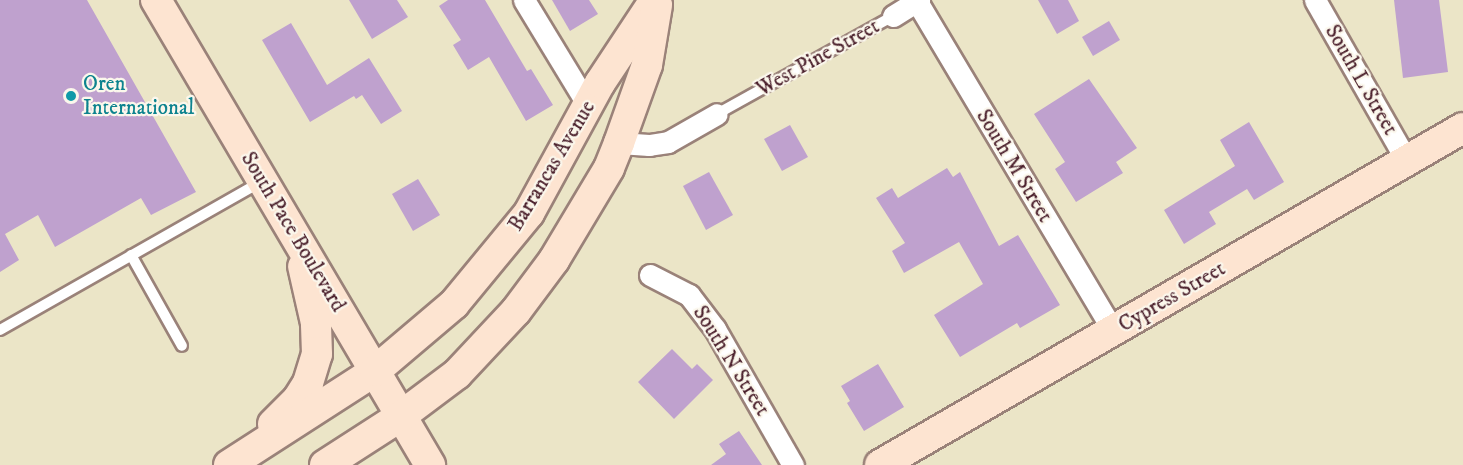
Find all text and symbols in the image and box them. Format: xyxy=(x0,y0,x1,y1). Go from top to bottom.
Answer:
street label: West Pine Street xyxy=(752,14,884,102)
street label: South L Street xyxy=(1319,20,1403,140)
place label: Oren International xyxy=(83,71,194,121)
marker: Oren International xyxy=(64,89,78,103)
street label: Barrancas Avenue xyxy=(503,96,601,236)
street label: South M Street xyxy=(971,105,1057,227)
street label: South Pace Boulevard xyxy=(235,148,351,316)
street label: Cypress Street xyxy=(1114,256,1230,338)
street label: South N Street xyxy=(687,301,775,421)

